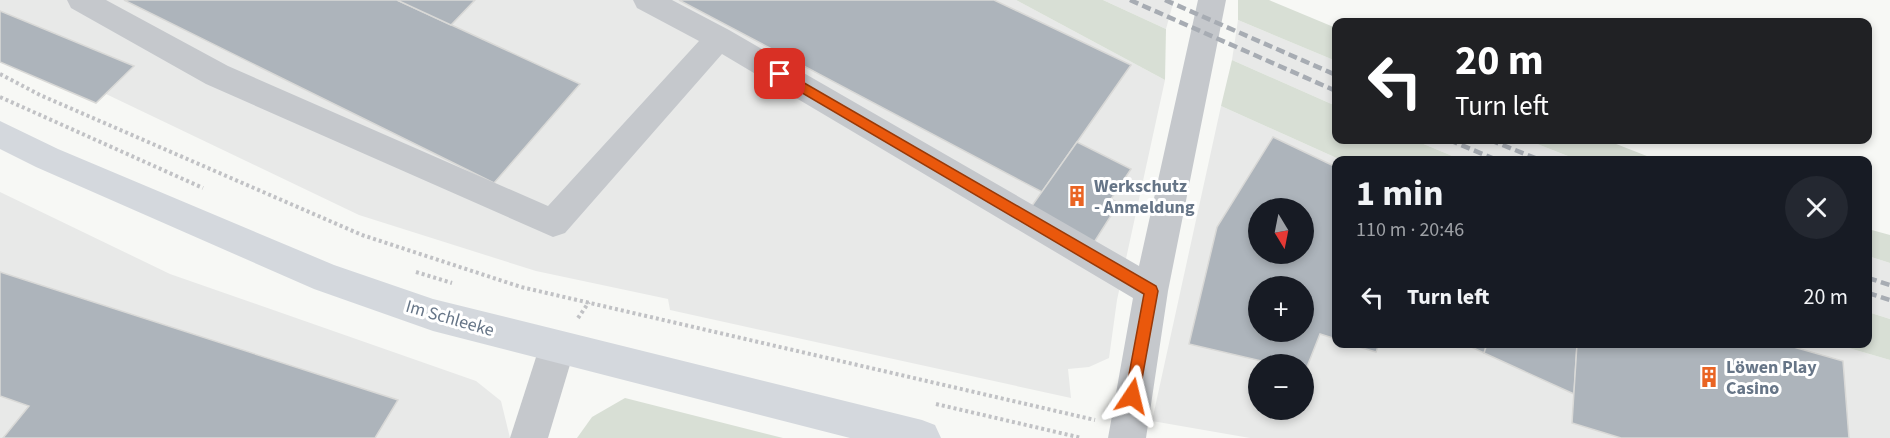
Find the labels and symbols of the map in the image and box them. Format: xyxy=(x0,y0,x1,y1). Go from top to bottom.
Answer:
pin xyxy=(754,48,805,99)
place label: Werkschutz - Anmeldung xyxy=(1094,174,1195,220)
building icon: Werkschutz - Anmeldung xyxy=(1065,184,1089,208)
north arrow xyxy=(1248,198,1314,264)
street label: Im Schleeke xyxy=(403,294,497,343)
place label: Löwen Play Casino xyxy=(1726,355,1817,401)
position arrow xyxy=(1100,364,1164,428)
building icon: Löwen Play Casino xyxy=(1697,365,1721,389)

